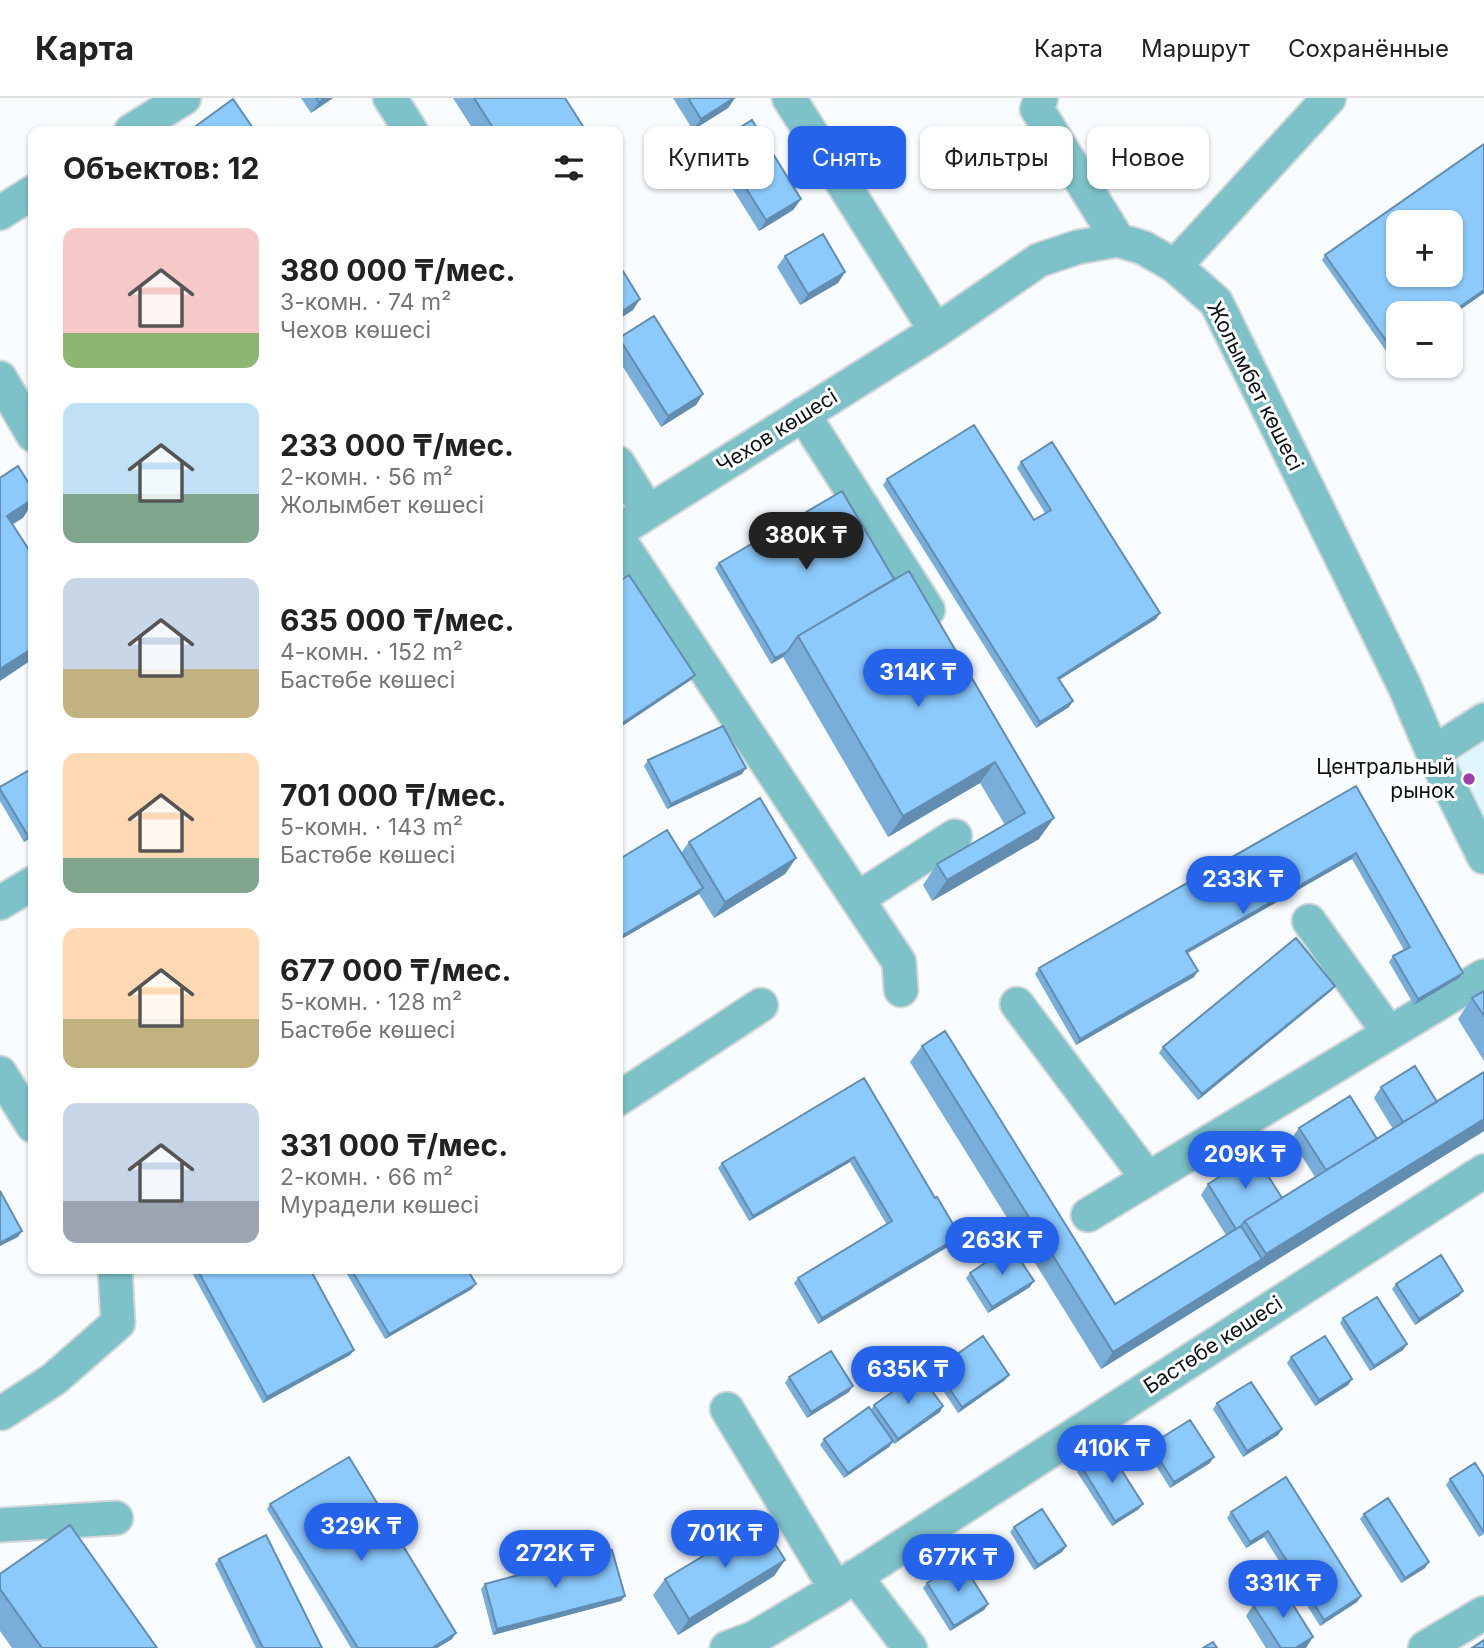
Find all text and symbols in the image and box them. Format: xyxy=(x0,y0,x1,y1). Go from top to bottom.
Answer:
text: Карта xyxy=(35,28,134,68)
text: Карта xyxy=(1034,34,1103,63)
text: Маршрут xyxy=(1141,34,1250,63)
text: Сохранённые xyxy=(1288,34,1449,63)
chip: Купить xyxy=(644,126,774,189)
chip: Снять xyxy=(788,126,906,189)
chip: Фильтры xyxy=(920,126,1073,189)
chip: Новое xyxy=(1087,126,1209,189)
icon: filters xyxy=(550,149,588,187)
text: Объектов: 12 xyxy=(63,150,259,186)
map controls xyxy=(1386,210,1463,378)
button: + xyxy=(1386,210,1463,287)
text: 380 000 ₸/мес. xyxy=(280,252,516,288)
icon: home xyxy=(119,256,203,340)
text: 3-комн. · 74 m² xyxy=(280,288,451,316)
street label: Жолымбет көшесі xyxy=(1202,297,1309,474)
button: − xyxy=(1386,301,1463,378)
text: Чехов көшесі xyxy=(280,316,431,344)
street label: Чехов көшесі xyxy=(712,383,842,478)
text: 233 000 ₸/мес. xyxy=(280,427,514,463)
icon: home xyxy=(119,431,203,515)
text: 2-комн. · 56 m² xyxy=(280,463,453,491)
text: Жолымбет көшесі xyxy=(280,491,484,519)
pin: 380K ₸ xyxy=(749,512,863,572)
text: 380K ₸ xyxy=(765,521,847,549)
text: 635 000 ₸/мес. xyxy=(280,602,515,638)
icon: home xyxy=(119,606,203,690)
text: 4-комн. · 152 m² xyxy=(280,638,463,666)
pin: 314K ₸ xyxy=(861,650,975,709)
text: 314K ₸ xyxy=(879,658,957,686)
text: Бастөбе көшесі xyxy=(280,666,455,694)
place label: Центральный рынок xyxy=(1316,754,1456,803)
marker: Центральный рынок xyxy=(1461,771,1477,787)
text: 701 000 ₸/мес. xyxy=(280,777,507,813)
icon: home xyxy=(119,781,203,865)
text: 5-комн. · 143 m² xyxy=(280,813,463,841)
text: Бастөбе көшесі xyxy=(280,841,455,869)
pin: 233K ₸ xyxy=(1186,856,1300,916)
text: 233K ₸ xyxy=(1202,865,1284,893)
text: 677 000 ₸/мес. xyxy=(280,952,511,988)
icon: home xyxy=(119,956,203,1040)
text: 5-комн. · 128 m² xyxy=(280,988,462,1016)
text: Бастөбе көшесі xyxy=(280,1016,455,1044)
text: 331 000 ₸/мес. xyxy=(280,1127,508,1163)
icon: home xyxy=(119,1131,203,1215)
pin: 209K ₸ xyxy=(1188,1132,1302,1191)
text: 209K ₸ xyxy=(1204,1140,1286,1168)
text: 2-комн. · 66 m² xyxy=(280,1163,453,1191)
text: Мурадели көшесі xyxy=(280,1191,479,1219)
pin: 263K ₸ xyxy=(945,1218,1059,1277)
text: 263K ₸ xyxy=(961,1226,1043,1254)
street label: Бастөбе көшесі xyxy=(1139,1291,1287,1399)
pin: 635K ₸ xyxy=(851,1346,965,1406)
text: 635K ₸ xyxy=(867,1355,949,1383)
pin: 410K ₸ xyxy=(1055,1426,1169,1485)
text: 410K ₸ xyxy=(1073,1434,1151,1462)
pin: 329K ₸ xyxy=(304,1504,418,1563)
pin: 701K ₸ xyxy=(668,1510,782,1570)
text: 329K ₸ xyxy=(320,1512,402,1540)
text: 701K ₸ xyxy=(687,1519,763,1547)
pin: 272K ₸ xyxy=(498,1530,612,1590)
pin: 677K ₸ xyxy=(901,1534,1015,1594)
text: 272K ₸ xyxy=(515,1539,595,1567)
text: 677K ₸ xyxy=(918,1543,998,1571)
pin: 331K ₸ xyxy=(1226,1560,1340,1620)
text: 331K ₸ xyxy=(1245,1569,1321,1597)

